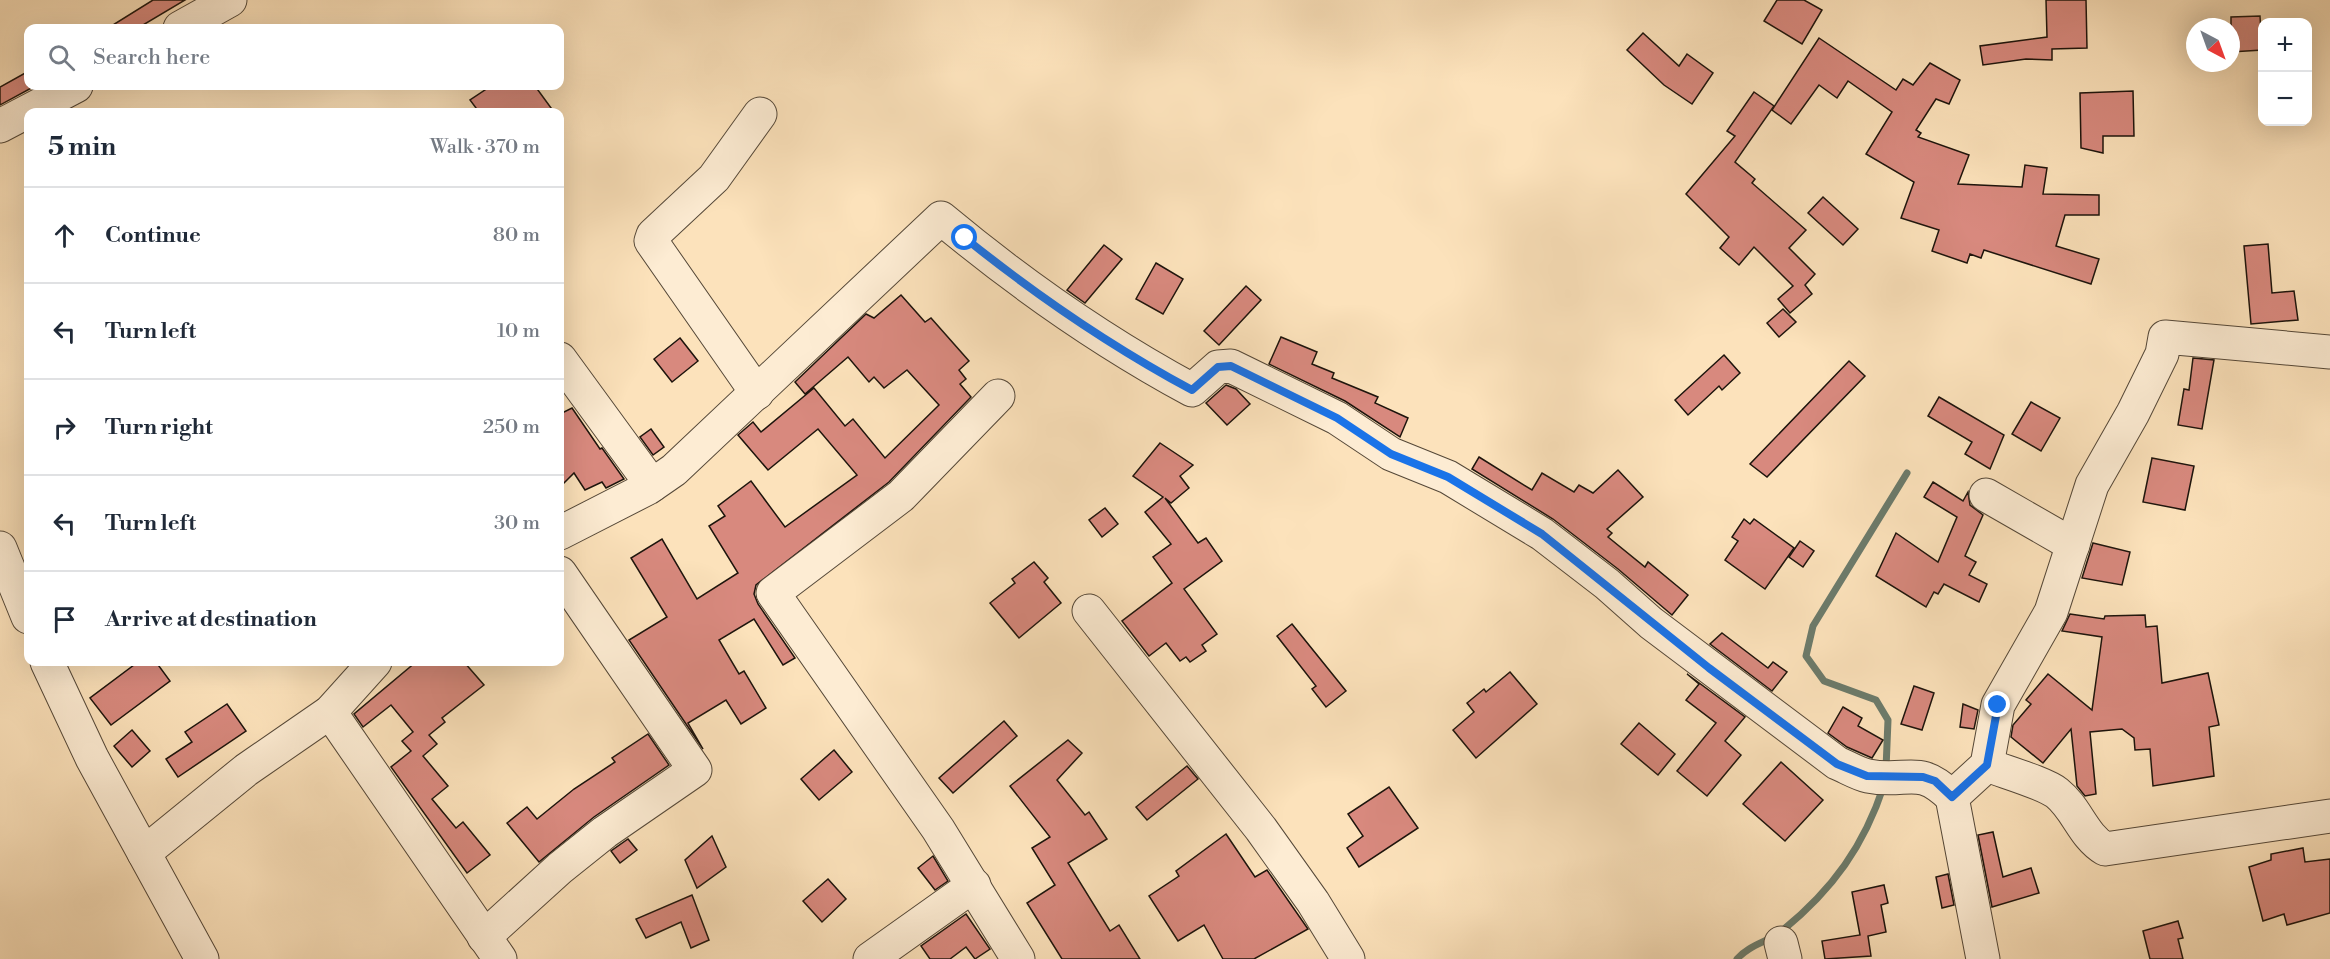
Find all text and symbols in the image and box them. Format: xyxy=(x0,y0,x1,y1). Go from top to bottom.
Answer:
north arrow xyxy=(2186,18,2240,72)
map controls xyxy=(2258,18,2312,126)
button: + xyxy=(2258,18,2312,72)
search box xyxy=(24,24,564,90)
icon: search xyxy=(45,41,78,74)
text: Search here xyxy=(93,44,210,71)
button: − xyxy=(2258,72,2312,126)
text: 5 min xyxy=(48,131,116,163)
text: Walk · 370 m xyxy=(430,135,540,160)
icon: ahead xyxy=(48,219,81,252)
text: Continue xyxy=(105,222,201,249)
text: 80 m xyxy=(493,223,540,248)
route start xyxy=(951,224,977,250)
icon: left xyxy=(48,315,81,348)
text: Turn left xyxy=(105,318,196,345)
text: 10 m xyxy=(497,319,540,344)
icon: right xyxy=(48,411,81,444)
text: Turn right xyxy=(105,414,213,441)
text: 250 m xyxy=(483,415,540,440)
icon: left xyxy=(48,507,81,540)
text: Turn left xyxy=(105,510,196,537)
text: 30 m xyxy=(494,511,540,536)
icon: arrive xyxy=(48,603,81,636)
text: Arrive at destination xyxy=(105,606,317,633)
route end xyxy=(1984,691,2010,717)

